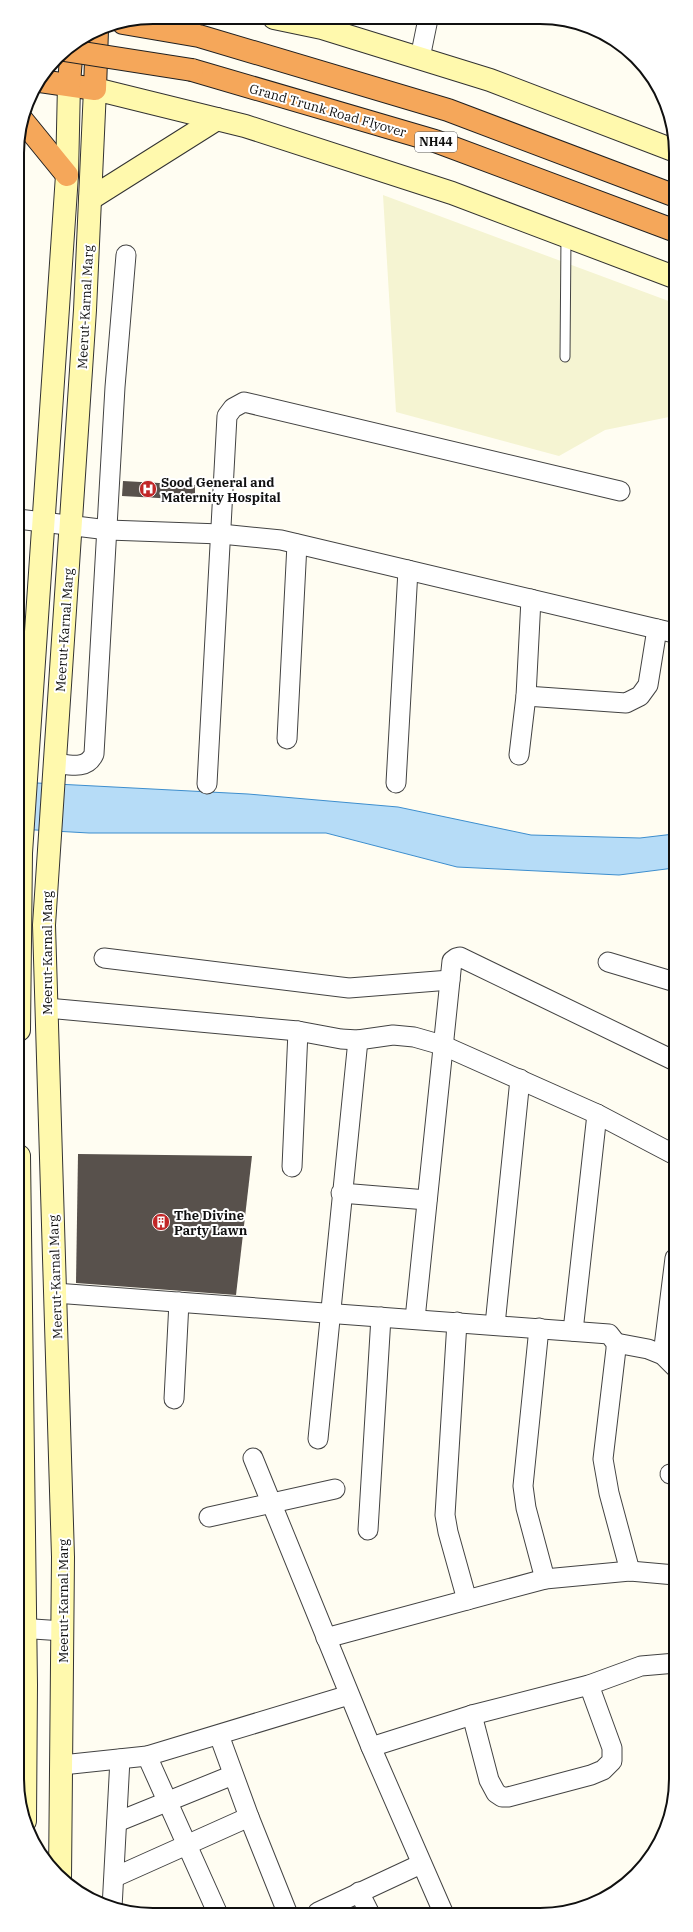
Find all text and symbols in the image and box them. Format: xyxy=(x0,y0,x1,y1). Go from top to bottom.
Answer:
street label: Grand Trunk Road Flyover xyxy=(247,80,408,141)
road number: NH44 xyxy=(415,132,457,152)
street label: Meerut-Karnal Marg xyxy=(74,245,97,369)
place label: Sood General and Maternity Hospital xyxy=(161,474,281,506)
hospital icon: Sood General and Maternity Hospital xyxy=(138,479,158,499)
street label: Meerut-Karnal Marg xyxy=(52,567,77,693)
street label: Meerut-Karnal Marg xyxy=(39,891,56,1015)
place label: The Divine Party Lawn xyxy=(174,1207,248,1239)
building icon: The Divine Party Lawn xyxy=(151,1212,171,1232)
street label: Meerut-Karnal Marg xyxy=(45,1215,66,1339)
street label: Meerut-Karnal Marg xyxy=(55,1539,72,1663)

